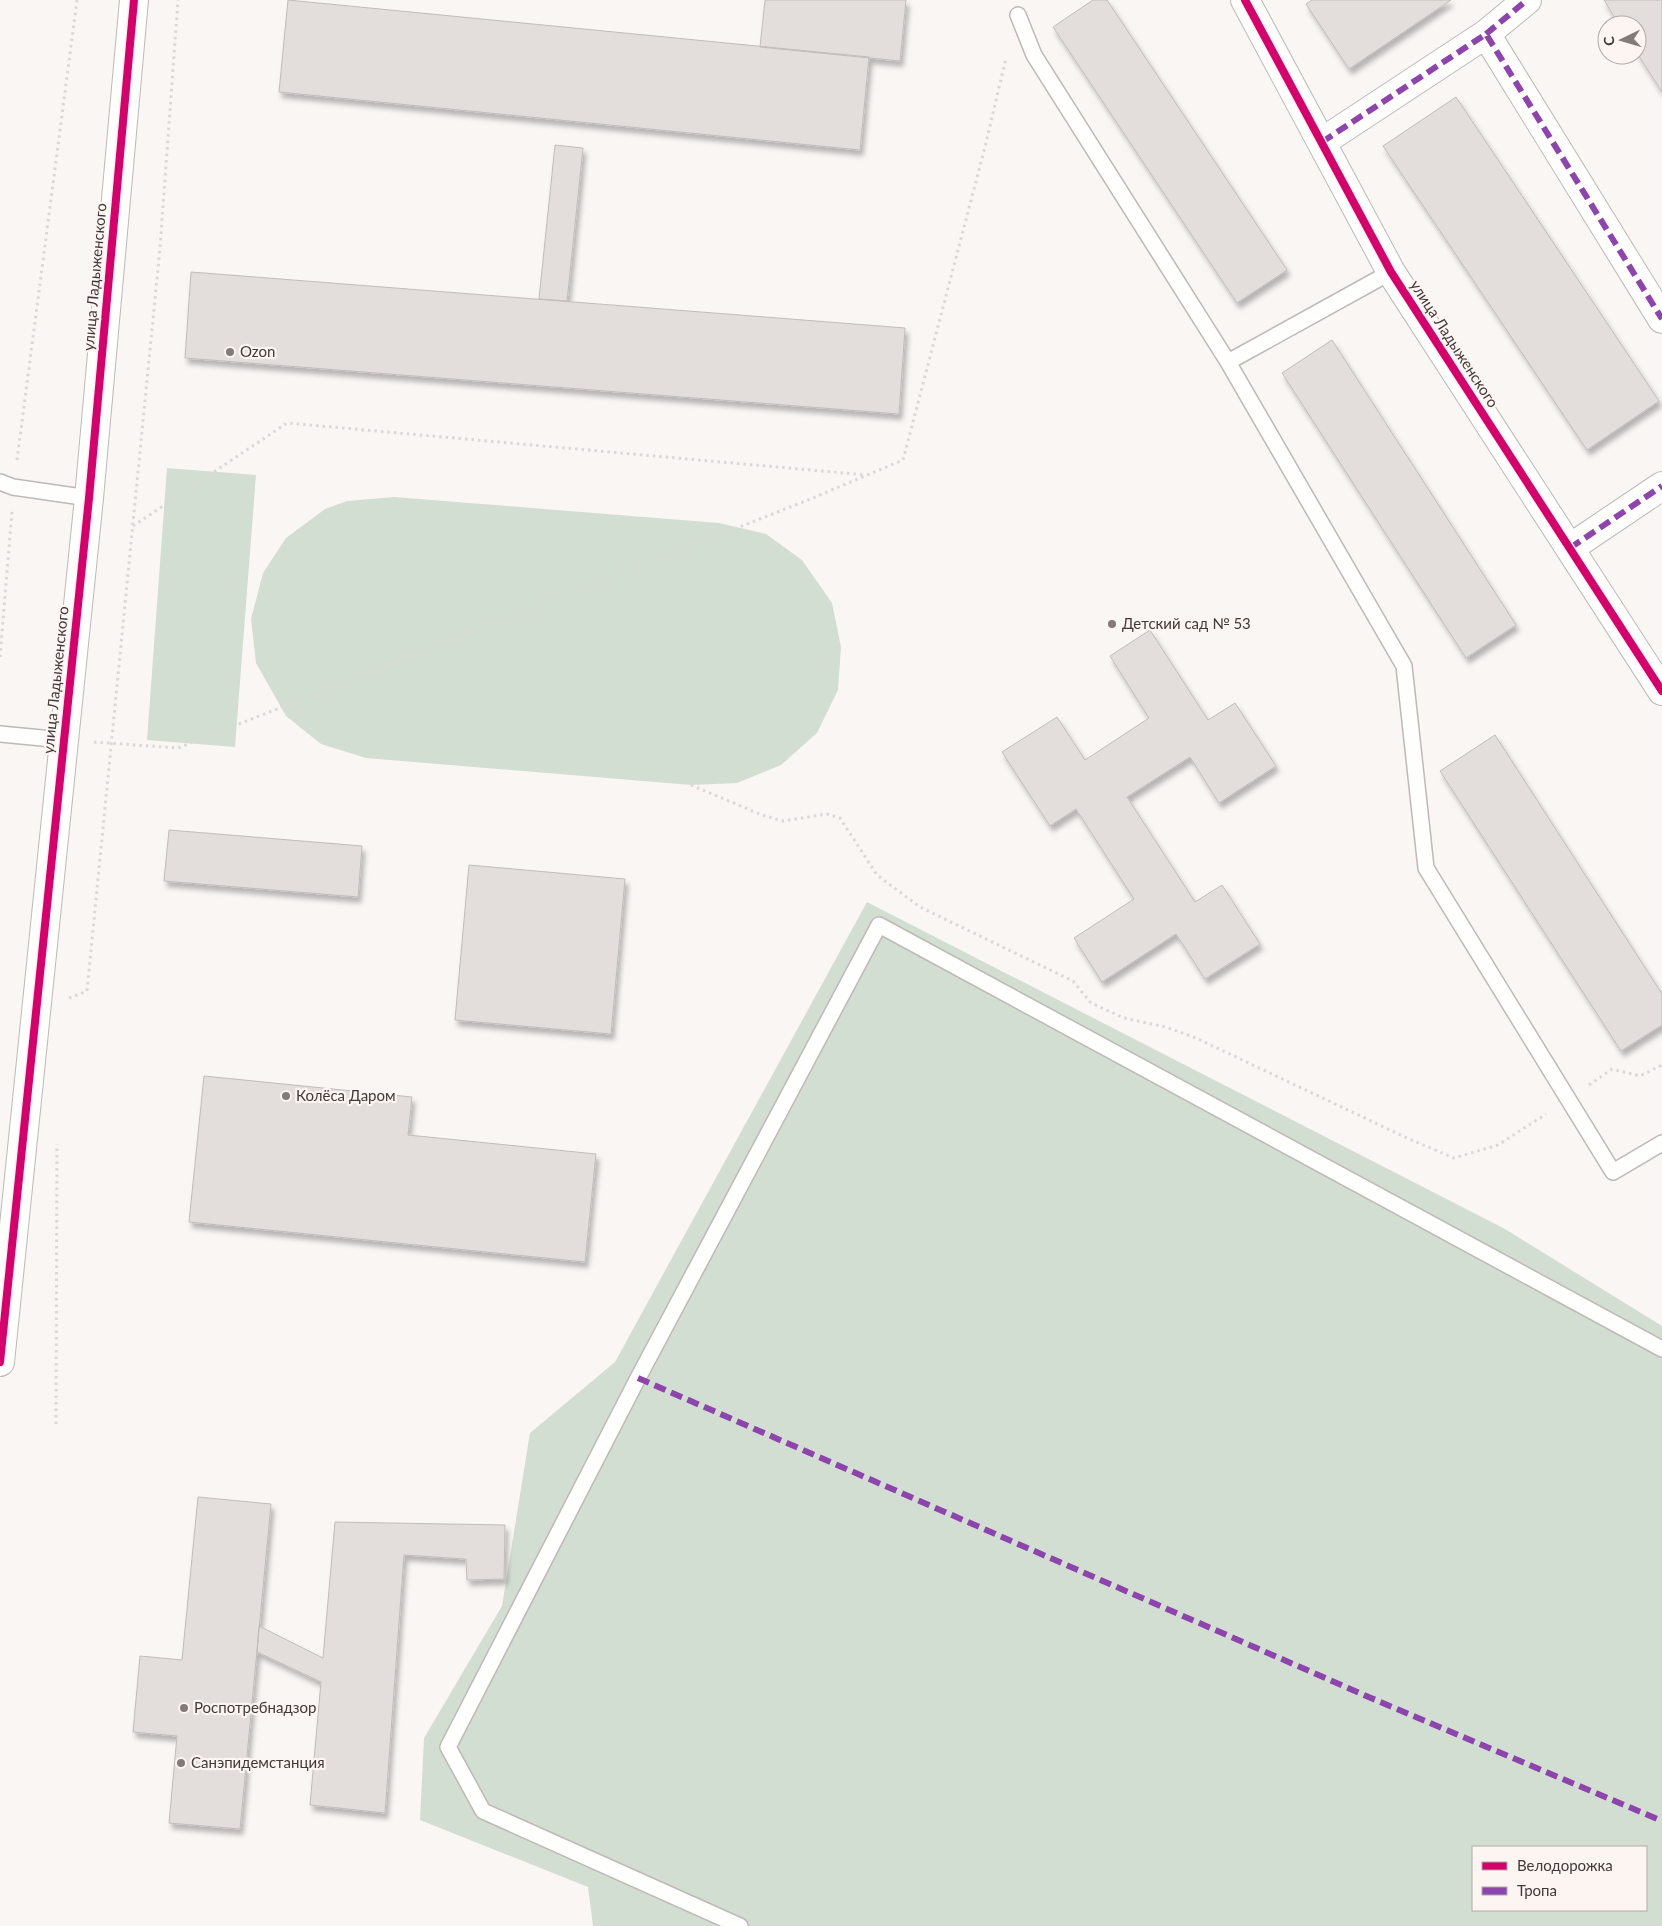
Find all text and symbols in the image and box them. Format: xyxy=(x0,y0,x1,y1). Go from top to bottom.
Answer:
north arrow xyxy=(1597,15,1647,65)
text: С xyxy=(1600,35,1617,47)
street label: улица Ладыженского xyxy=(79,202,109,352)
street label: улица Ладыженского xyxy=(1407,276,1503,411)
place label: Ozon xyxy=(240,342,275,360)
marker: Ozon xyxy=(224,346,236,358)
street label: улица Ладыженского xyxy=(38,605,72,755)
place label: Детский сад № 53 xyxy=(1122,614,1251,632)
marker: Детский сад № 53 xyxy=(1106,618,1118,630)
place label: Колёса Даром xyxy=(296,1086,396,1104)
marker: Колёса Даром xyxy=(280,1090,292,1102)
place label: Роспотребнадзор xyxy=(194,1698,316,1716)
marker: Роспотребнадзор xyxy=(178,1702,190,1714)
place label: Санэпидемстанция xyxy=(191,1753,325,1771)
marker: Санэпидемстанция xyxy=(175,1757,187,1769)
legend xyxy=(1472,1846,1647,1911)
text: Велодорожка xyxy=(1517,1856,1613,1874)
text: Тропа xyxy=(1517,1881,1557,1899)

